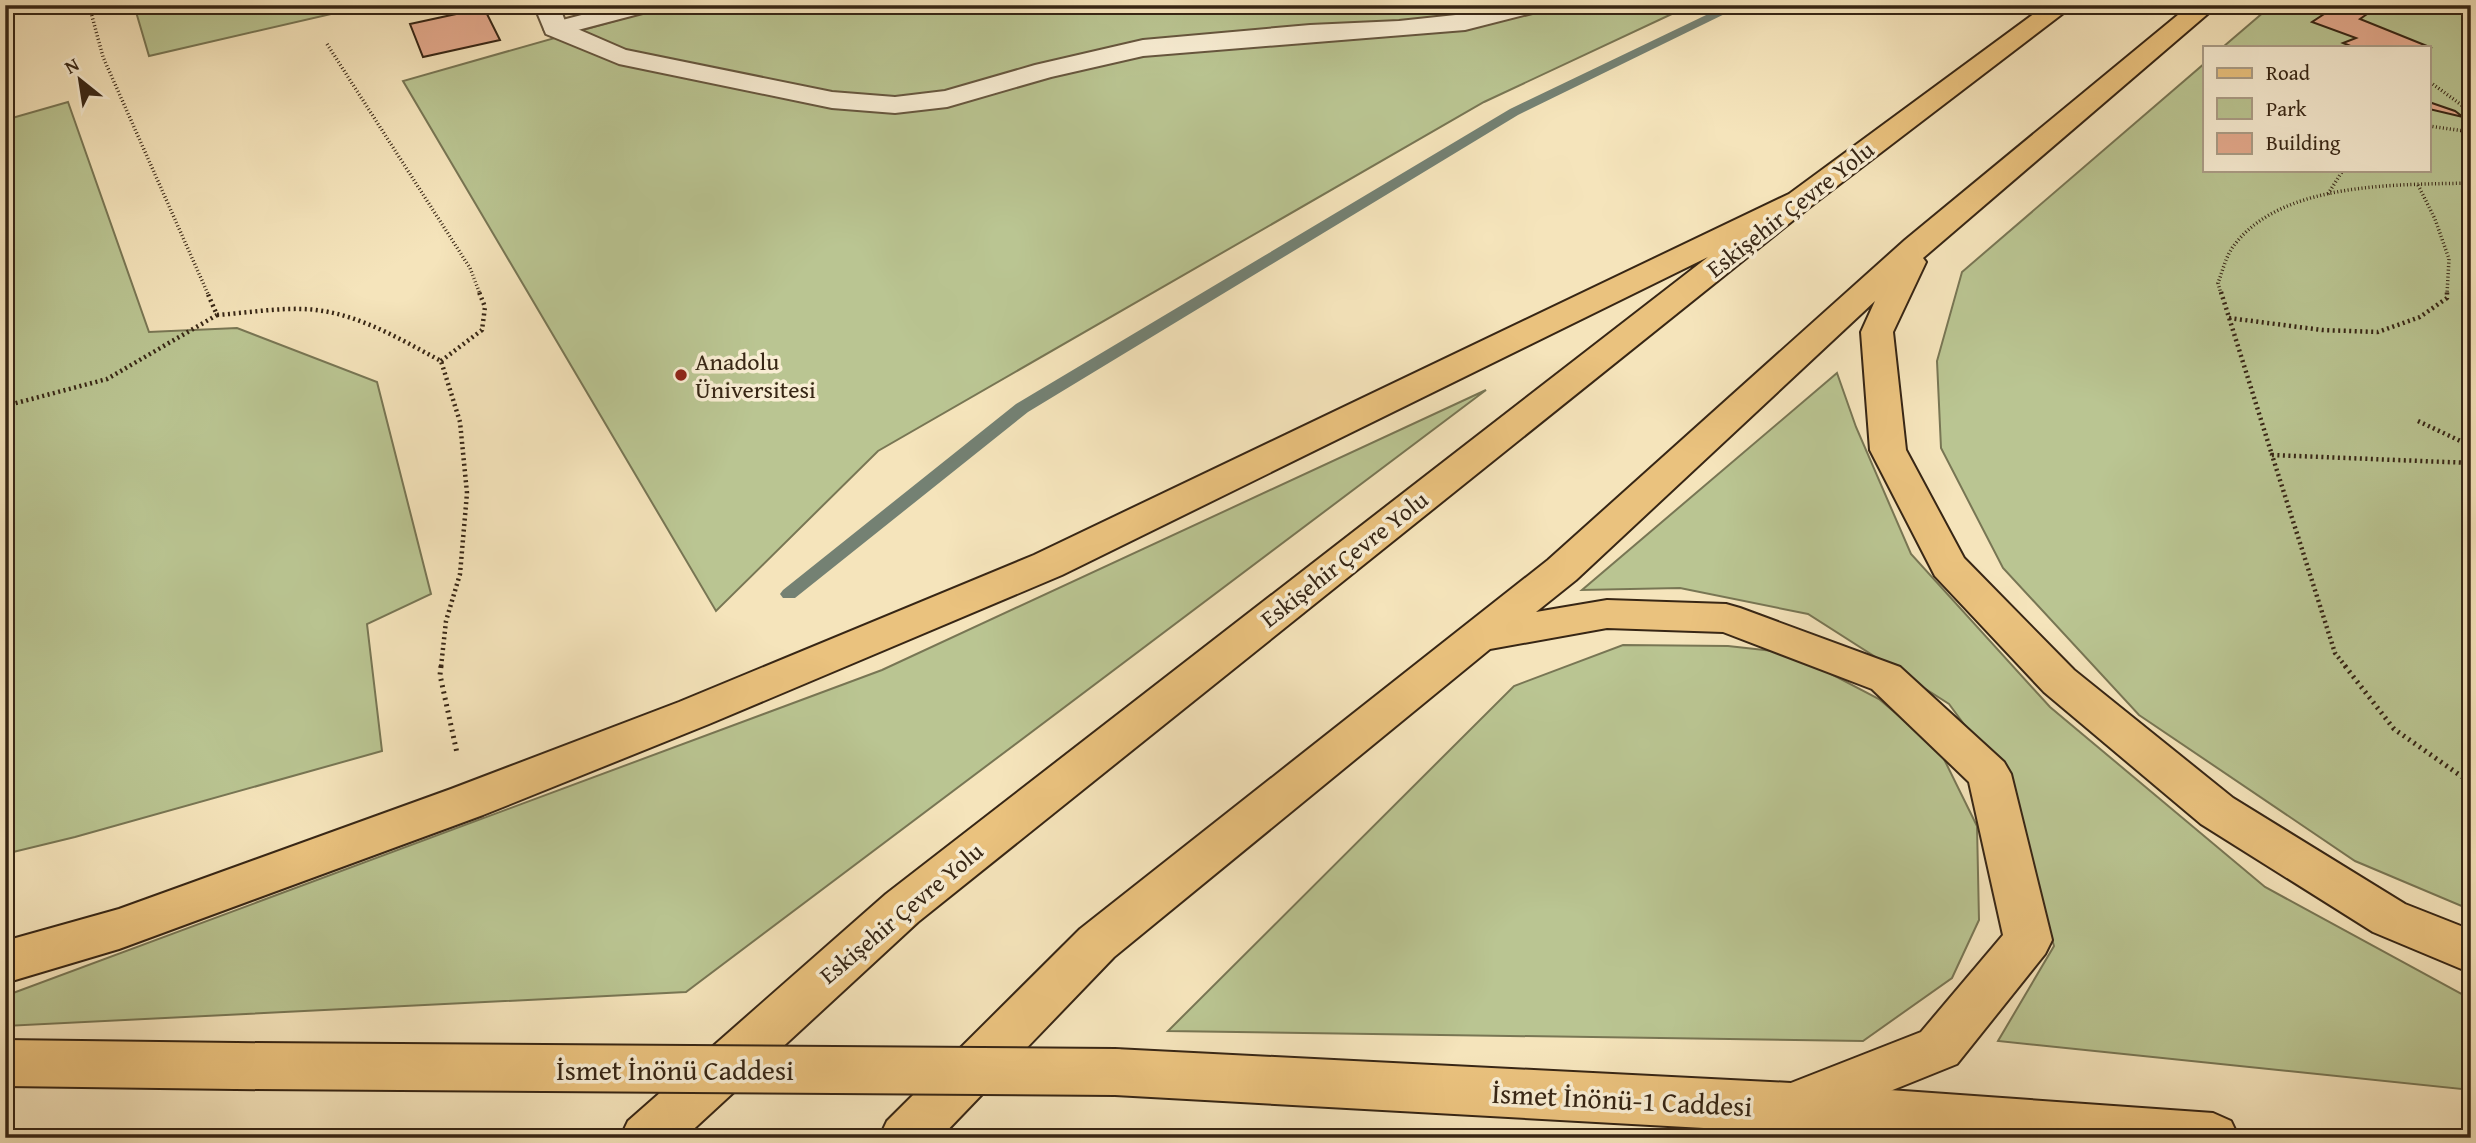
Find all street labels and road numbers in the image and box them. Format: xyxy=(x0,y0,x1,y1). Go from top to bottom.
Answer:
street label: Eskişehir Çevre Yolu xyxy=(1699,132,1881,286)
street label: Eskişehir Çevre Yolu xyxy=(1253,482,1435,636)
street label: Eskişehir Çevre Yolu xyxy=(812,834,990,992)
street label: İsmet İnönü Caddesi xyxy=(556,1049,794,1090)
street label: İsmet İnönü-1 Caddesi xyxy=(1491,1072,1754,1126)

